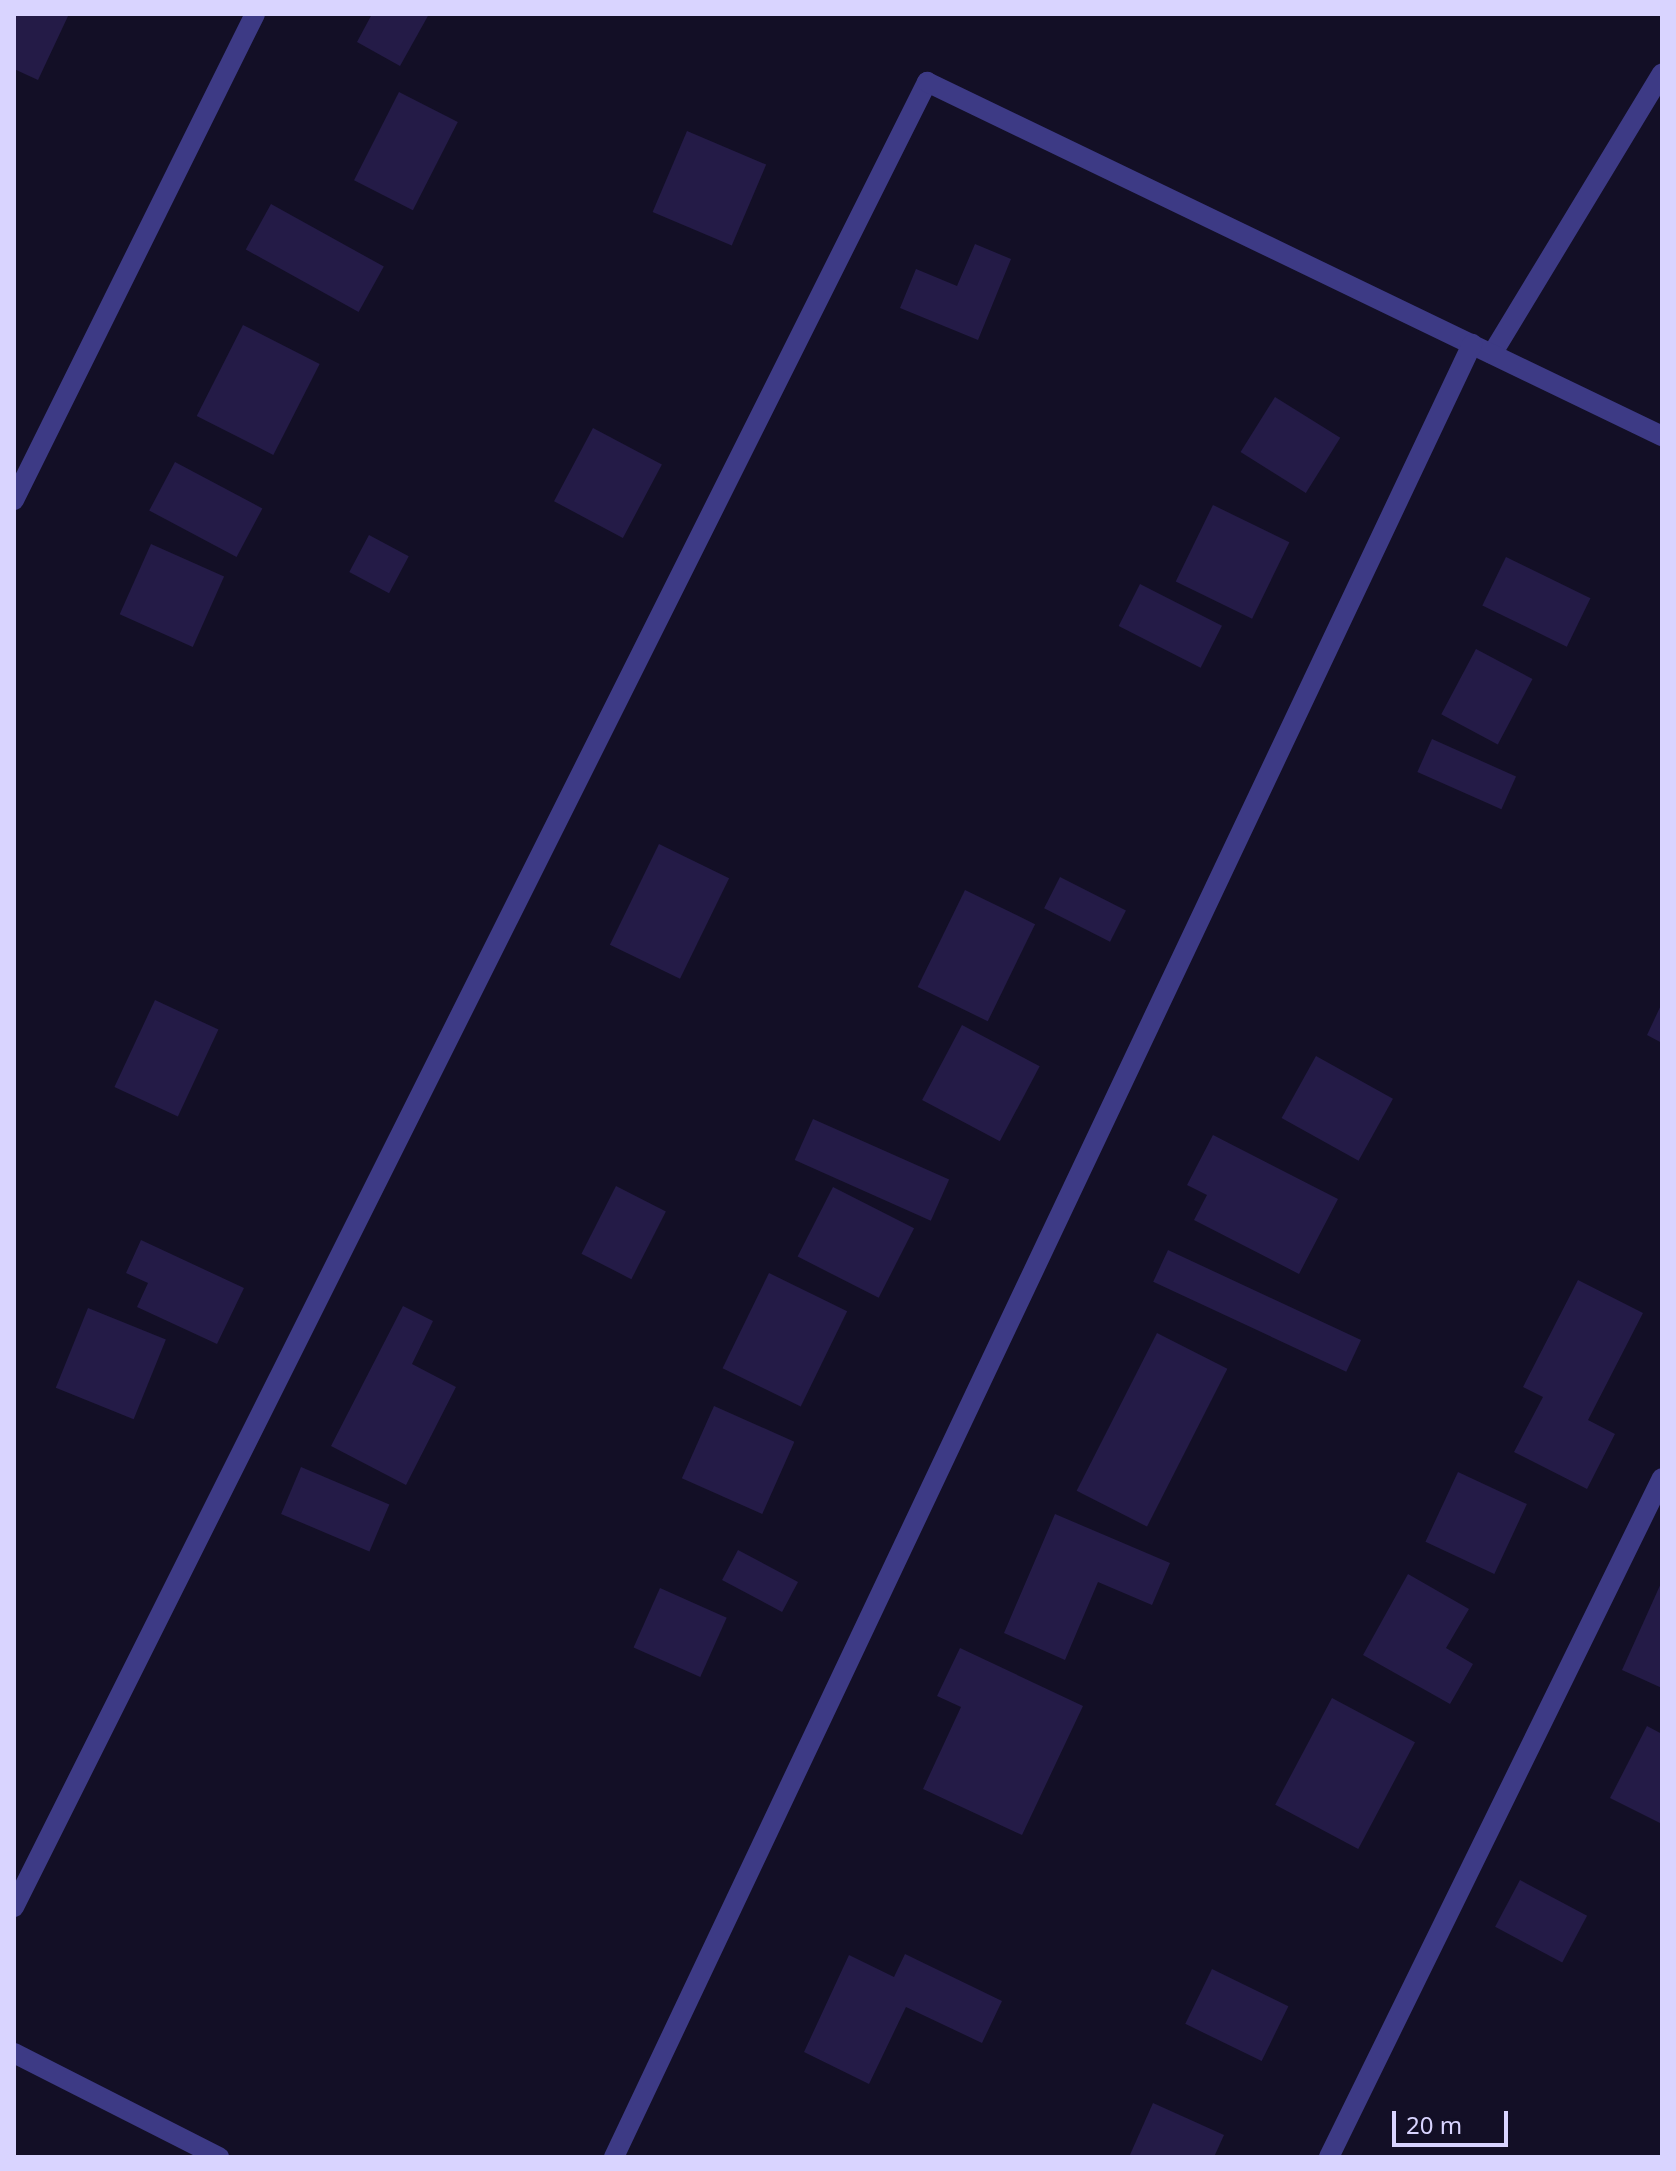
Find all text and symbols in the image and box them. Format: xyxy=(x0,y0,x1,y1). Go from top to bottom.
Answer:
scale bar xyxy=(1396,2095,1512,2145)
text: 20 m xyxy=(1406,2108,1462,2141)

